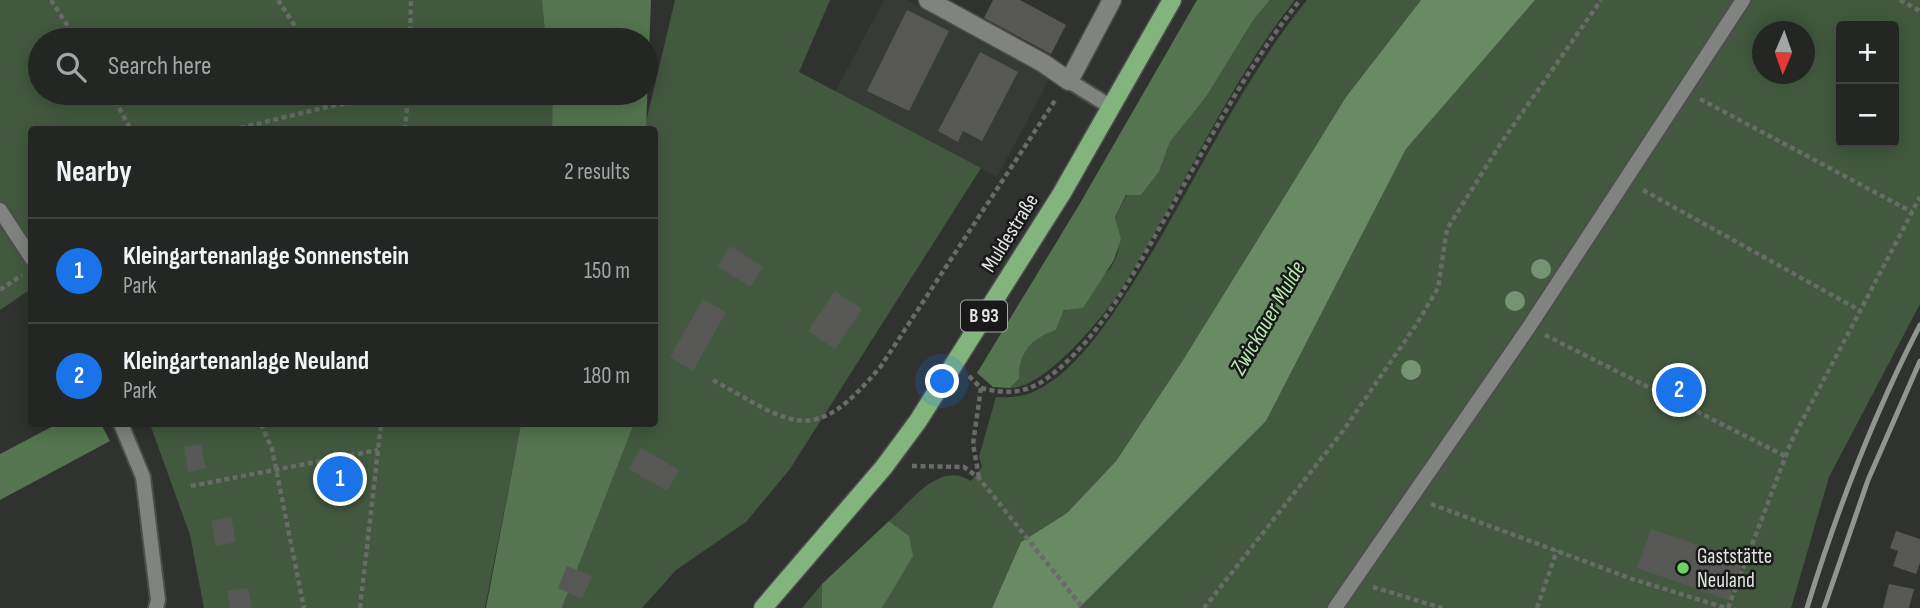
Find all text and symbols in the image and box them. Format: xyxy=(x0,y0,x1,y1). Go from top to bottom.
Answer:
north arrow xyxy=(1752,21,1815,84)
map controls xyxy=(1836,21,1899,147)
button: + xyxy=(1836,21,1899,84)
search box xyxy=(28,28,658,105)
icon: search xyxy=(52,48,90,86)
text: Search here xyxy=(108,51,211,82)
button: − xyxy=(1836,84,1899,147)
text: Nearby xyxy=(56,154,132,190)
text: 2 results xyxy=(564,158,630,186)
street label: Muldestraße xyxy=(976,189,1044,277)
text: Kleingartenanlage Sonnenstein xyxy=(123,241,409,272)
water label: Zwickauer Mulde xyxy=(1224,256,1312,381)
text: 1 xyxy=(74,257,84,285)
text: 150 m xyxy=(584,257,630,285)
text: Park xyxy=(123,272,157,300)
road number: B 93 xyxy=(961,300,1007,332)
text: Kleingartenanlage Neuland xyxy=(123,346,369,377)
text: 2 xyxy=(74,362,84,390)
text: 180 m xyxy=(583,362,630,390)
your location xyxy=(925,364,959,398)
pin: 2 xyxy=(1656,364,1702,416)
text: Park xyxy=(123,377,157,405)
pin: 1 xyxy=(317,453,363,505)
place label: Gaststätte Neuland xyxy=(1697,544,1772,593)
marker: Gaststätte Neuland xyxy=(1675,560,1691,576)

